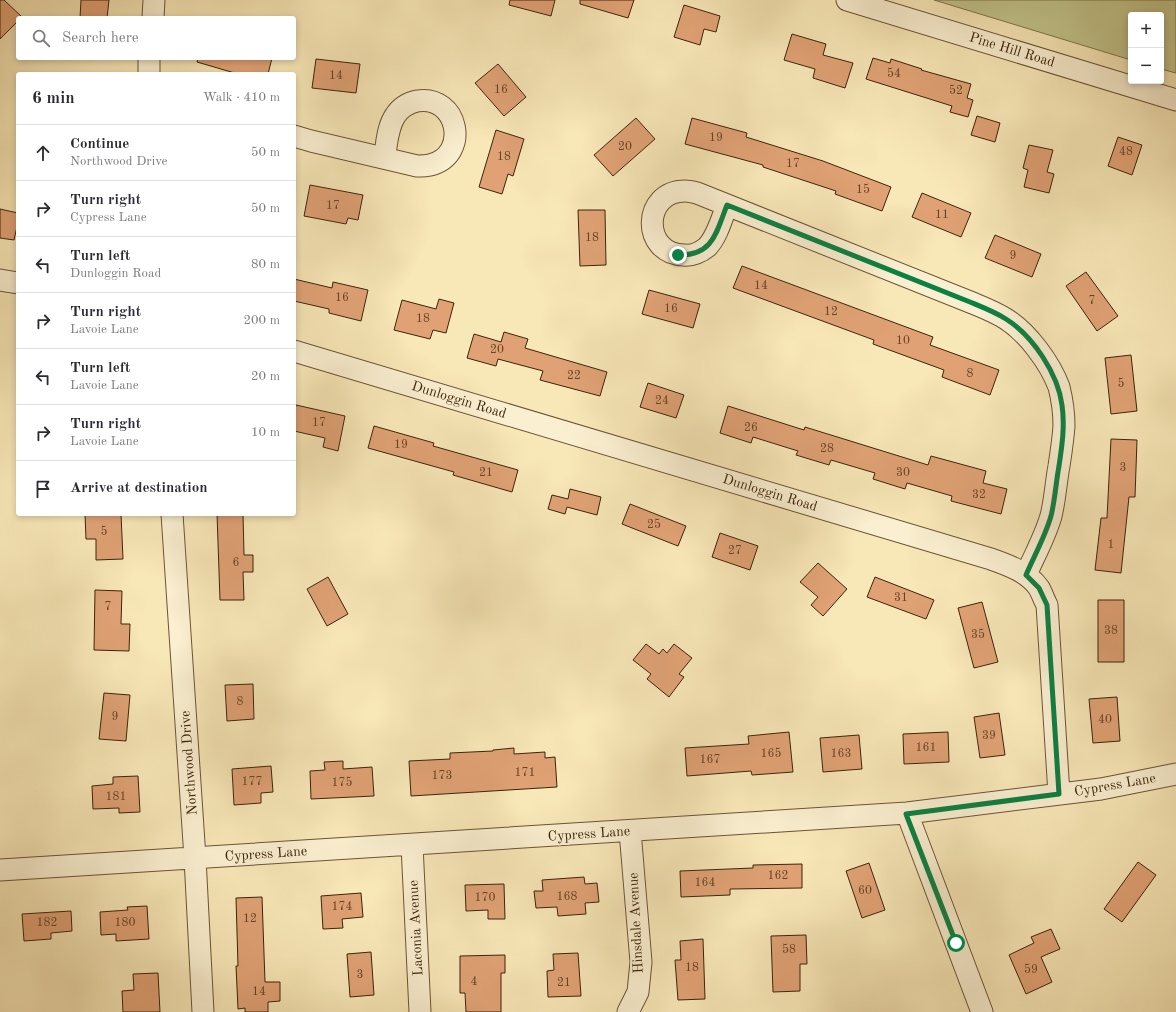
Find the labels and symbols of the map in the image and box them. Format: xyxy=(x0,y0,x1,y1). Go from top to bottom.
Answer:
street label: Pine Hill Road xyxy=(968,30,1056,70)
house number: 54 xyxy=(887,67,901,80)
house number: 14 xyxy=(329,70,343,82)
house number: 16 xyxy=(494,84,508,96)
house number: 52 xyxy=(949,84,963,97)
house number: 19 xyxy=(709,132,723,144)
house number: 20 xyxy=(618,141,632,153)
house number: 48 xyxy=(1119,146,1133,158)
house number: 18 xyxy=(497,151,511,163)
house number: 17 xyxy=(786,158,800,170)
house number: 15 xyxy=(856,183,870,196)
house number: 17 xyxy=(326,200,340,212)
house number: 11 xyxy=(935,209,949,221)
house number: 18 xyxy=(585,232,599,244)
route end xyxy=(669,246,687,264)
house number: 9 xyxy=(1010,250,1016,262)
house number: 14 xyxy=(754,280,768,292)
house number: 16 xyxy=(335,292,349,304)
house number: 7 xyxy=(1089,295,1095,307)
house number: 16 xyxy=(664,303,678,315)
house number: 12 xyxy=(824,306,838,318)
house number: 18 xyxy=(416,313,430,325)
house number: 10 xyxy=(896,335,910,347)
house number: 20 xyxy=(490,344,504,356)
house number: 8 xyxy=(967,368,974,380)
house number: 22 xyxy=(567,370,581,382)
house number: 5 xyxy=(1118,377,1125,390)
street label: Dunloggin Road xyxy=(410,379,508,421)
house number: 24 xyxy=(655,395,669,407)
house number: 17 xyxy=(312,417,326,429)
house number: 26 xyxy=(744,422,758,434)
house number: 19 xyxy=(394,439,408,451)
house number: 28 xyxy=(820,443,834,455)
house number: 3 xyxy=(1120,462,1126,474)
house number: 21 xyxy=(479,467,493,479)
house number: 30 xyxy=(896,467,910,479)
street label: Dunloggin Road xyxy=(721,472,819,514)
house number: 32 xyxy=(972,489,986,501)
house number: 25 xyxy=(647,518,661,531)
house number: 5 xyxy=(101,525,108,538)
house number: 1 xyxy=(1108,539,1114,551)
house number: 27 xyxy=(728,545,742,557)
house number: 6 xyxy=(233,557,240,569)
house number: 31 xyxy=(894,592,908,604)
house number: 7 xyxy=(105,601,111,613)
house number: 38 xyxy=(1104,625,1118,637)
house number: 35 xyxy=(971,628,985,641)
house number: 8 xyxy=(237,696,244,708)
street label: Northwood Drive xyxy=(178,710,200,816)
house number: 9 xyxy=(112,711,118,723)
house number: 40 xyxy=(1098,714,1112,726)
house number: 39 xyxy=(982,730,996,742)
house number: 161 xyxy=(916,742,936,754)
house number: 165 xyxy=(761,747,781,760)
house number: 163 xyxy=(831,748,851,760)
house number: 167 xyxy=(700,754,720,766)
house number: 171 xyxy=(515,767,535,779)
house number: 173 xyxy=(432,770,452,782)
street label: Cypress Lane xyxy=(1073,771,1157,799)
house number: 177 xyxy=(242,776,262,788)
house number: 175 xyxy=(332,776,352,789)
house number: 181 xyxy=(106,791,126,803)
street label: Cypress Lane xyxy=(547,824,631,844)
street label: Cypress Lane xyxy=(224,844,308,864)
house number: 162 xyxy=(768,870,788,882)
street label: Hinsdale Avenue xyxy=(626,872,646,974)
house number: 164 xyxy=(695,877,715,889)
street label: Laconia Avenue xyxy=(406,880,426,976)
house number: 60 xyxy=(858,885,872,897)
house number: 168 xyxy=(557,891,577,903)
house number: 170 xyxy=(475,892,495,904)
house number: 174 xyxy=(332,901,352,913)
house number: 12 xyxy=(243,913,257,925)
house number: 182 xyxy=(37,917,57,929)
house number: 180 xyxy=(115,917,135,929)
route start xyxy=(947,934,965,952)
house number: 58 xyxy=(782,943,796,956)
house number: 18 xyxy=(685,962,699,974)
house number: 59 xyxy=(1024,963,1038,976)
house number: 3 xyxy=(357,969,363,981)
house number: 4 xyxy=(471,976,478,988)
house number: 21 xyxy=(557,977,571,989)
house number: 14 xyxy=(252,986,266,998)

